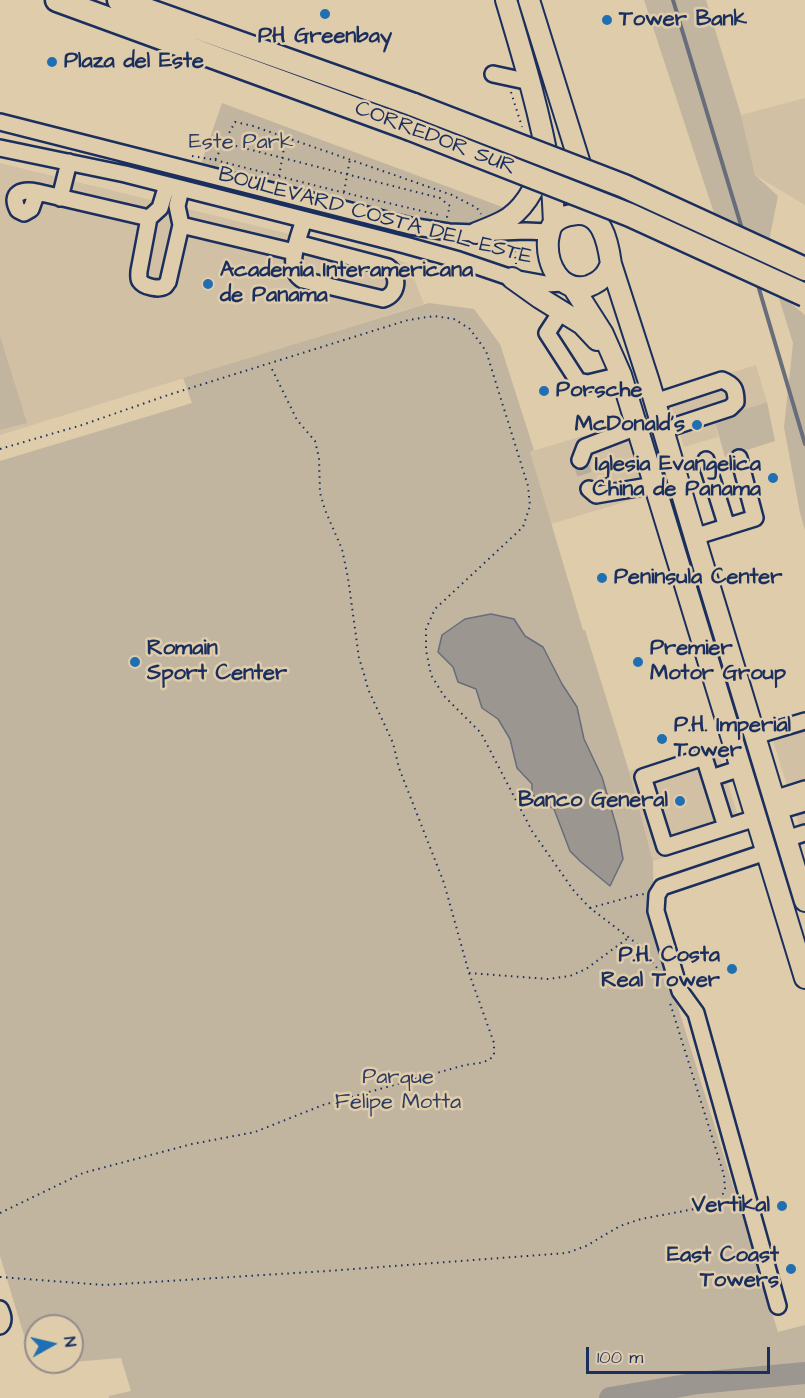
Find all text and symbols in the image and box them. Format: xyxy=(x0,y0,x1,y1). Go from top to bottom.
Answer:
marker: PH Greenbay xyxy=(318,7,332,21)
place label: Tower Bank xyxy=(619,7,747,33)
marker: Tower Bank xyxy=(600,13,614,27)
place label: PH Greenbay xyxy=(258,24,392,50)
place label: Plaza del Este xyxy=(64,49,204,75)
marker: Plaza del Este xyxy=(45,55,59,69)
street label: CORREDOR SUR xyxy=(351,96,519,182)
park label: Este Park xyxy=(189,130,293,156)
street label: BOULEVARD COSTA DEL ESTE xyxy=(215,162,535,272)
place label: Academia Interamericana de Panama xyxy=(220,258,473,310)
marker: Academia Interamericana de Panama xyxy=(201,277,215,291)
place label: Porsche xyxy=(556,378,642,404)
marker: Porsche xyxy=(537,384,551,398)
place label: McDonald's xyxy=(575,412,685,438)
marker: McDonald's xyxy=(690,418,704,432)
place label: Iglesia Evangelica China de Panama xyxy=(592,452,761,504)
marker: Iglesia Evangelica China de Panama xyxy=(766,471,780,485)
place label: Peninsula Center xyxy=(614,565,782,591)
marker: Peninsula Center xyxy=(595,571,609,585)
place label: Romain Sport Center xyxy=(147,636,287,688)
place label: Premier Motor Group xyxy=(650,636,786,688)
marker: Romain Sport Center xyxy=(128,655,142,669)
marker: Premier Motor Group xyxy=(631,655,645,669)
place label: P.H. Imperial Tower xyxy=(674,713,791,764)
marker: P.H. Imperial Tower xyxy=(655,732,669,746)
place label: Banco General xyxy=(518,788,668,814)
marker: Banco General xyxy=(673,794,687,808)
place label: P.H. Costa Real Tower xyxy=(601,943,720,994)
marker: P.H. Costa Real Tower xyxy=(725,962,739,976)
park label: Parque Felipe Motta xyxy=(335,1065,461,1116)
place label: Vertikal xyxy=(692,1193,770,1219)
marker: Vertikal xyxy=(775,1199,789,1213)
place label: East Coast Towers xyxy=(667,1243,779,1294)
marker: East Coast Towers xyxy=(784,1262,798,1276)
north arrow xyxy=(24,1314,84,1374)
text: N xyxy=(58,1335,81,1348)
scale bar xyxy=(589,1335,774,1373)
text: 100 m xyxy=(597,1345,643,1370)

